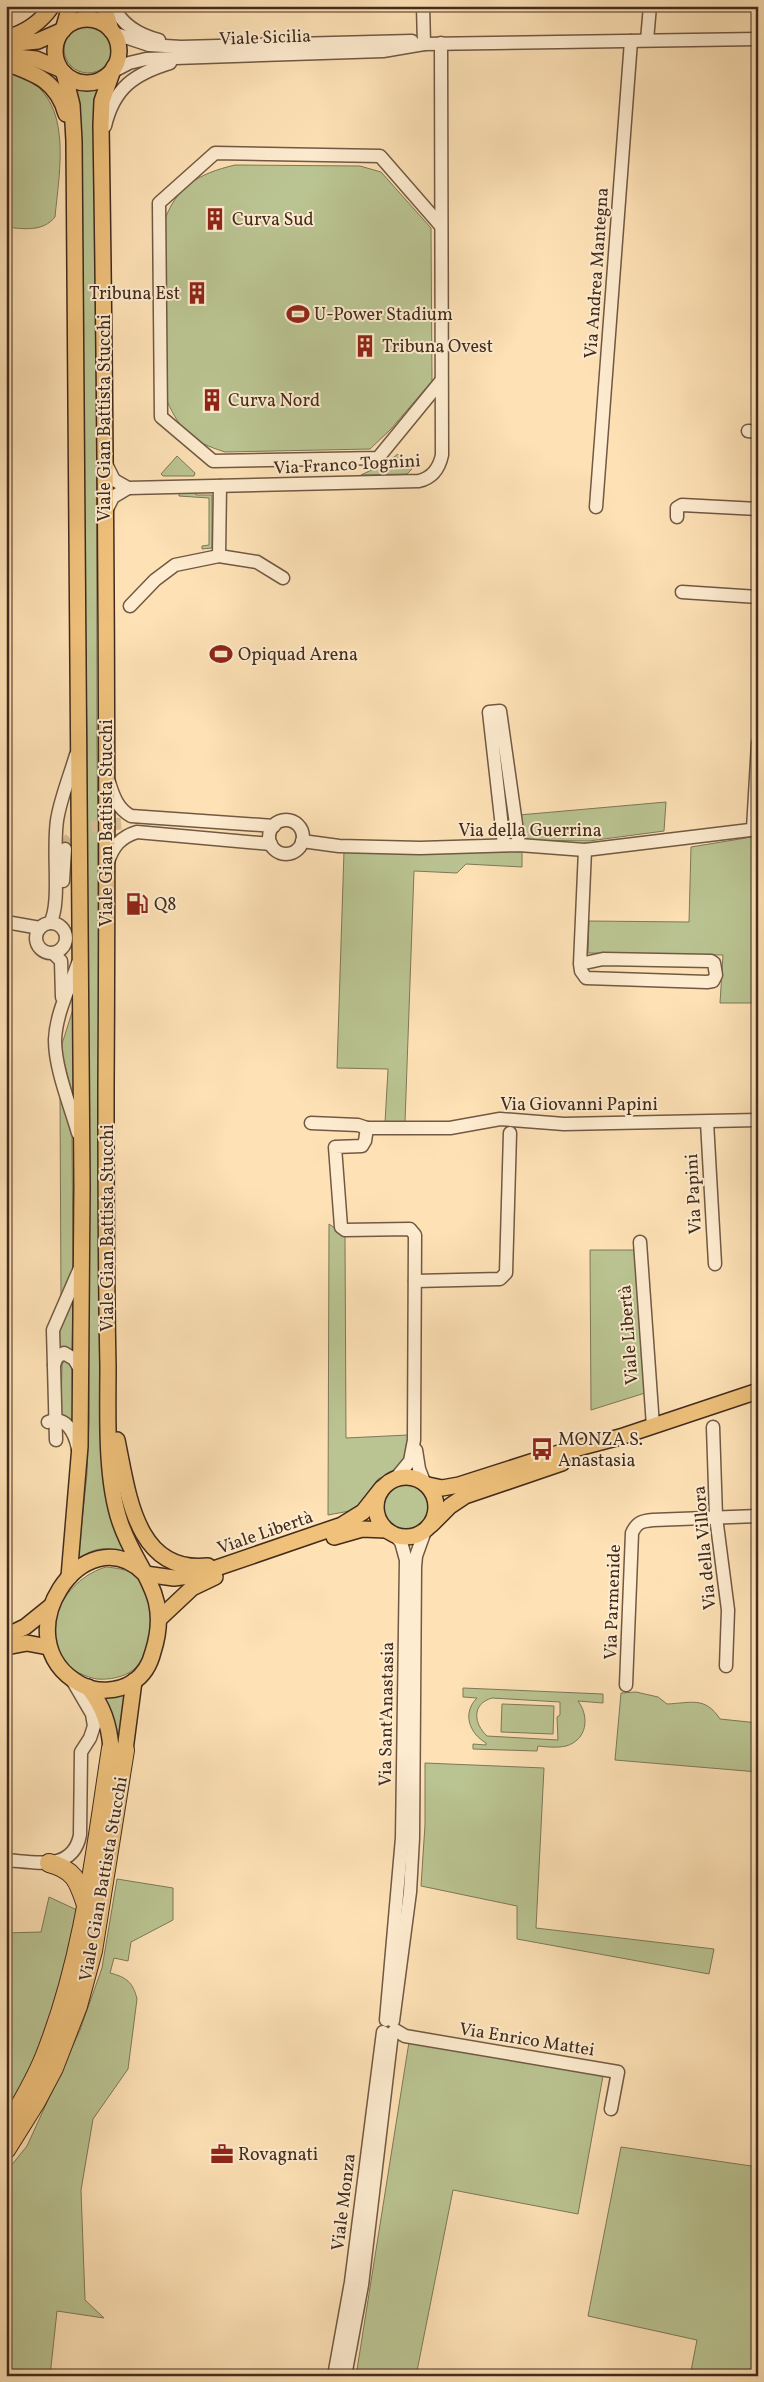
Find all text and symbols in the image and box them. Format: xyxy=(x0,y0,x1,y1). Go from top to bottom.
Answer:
street label: Viale Sicilia xyxy=(219,24,311,53)
street label: Via Andrea Mantegna xyxy=(579,187,616,360)
building icon: Curva Sud xyxy=(202,206,228,232)
place label: Curva Sud xyxy=(232,208,314,233)
building icon: Tribuna Est xyxy=(184,280,210,306)
place label: Tribuna Est xyxy=(89,282,180,307)
sports icon: U-Power Stadium xyxy=(285,301,311,327)
place label: U-Power Stadium xyxy=(314,303,453,328)
street label: Viale Gian Battista Stucchi xyxy=(93,314,118,522)
building icon: Tribuna Ovest xyxy=(352,333,378,359)
place label: Tribuna Ovest xyxy=(382,335,493,360)
building icon: Curva Nord xyxy=(199,387,225,413)
place label: Curva Nord xyxy=(228,389,320,414)
street label: Via Franco Tognini xyxy=(273,449,421,482)
sports icon: Opiquad Arena xyxy=(208,641,234,667)
place label: Opiquad Arena xyxy=(238,643,358,668)
street label: Viale Gian Battista Stucchi xyxy=(95,719,120,927)
street label: Via della Guerrina xyxy=(458,819,602,844)
fuel station icon: Q8 xyxy=(124,891,150,917)
place label: Q8 xyxy=(154,893,176,918)
street label: Via Giovanni Papini xyxy=(500,1093,658,1118)
street label: Viale Gian Battista Stucchi xyxy=(96,1124,121,1332)
street label: Via Papini xyxy=(680,1153,709,1235)
street label: Viale Libertà xyxy=(614,1284,645,1386)
place label: MONZA S. Anastasia xyxy=(558,1428,643,1474)
bus stop icon: MONZA S. Anastasia xyxy=(529,1436,555,1462)
street label: Via della Villora xyxy=(688,1485,723,1611)
street label: Viale Libertà xyxy=(214,1505,317,1562)
street label: Via Parmenide xyxy=(599,1544,628,1660)
street label: Via Sant'Anastasia xyxy=(374,1641,401,1787)
street label: Viale Gian Battista Stucchi xyxy=(74,1775,135,1984)
street label: Via Enrico Mattei xyxy=(457,2017,596,2064)
office icon: Rovagnati xyxy=(209,2141,235,2167)
place label: Rovagnati xyxy=(238,2143,318,2168)
street label: Viale Monza xyxy=(326,2152,363,2252)

